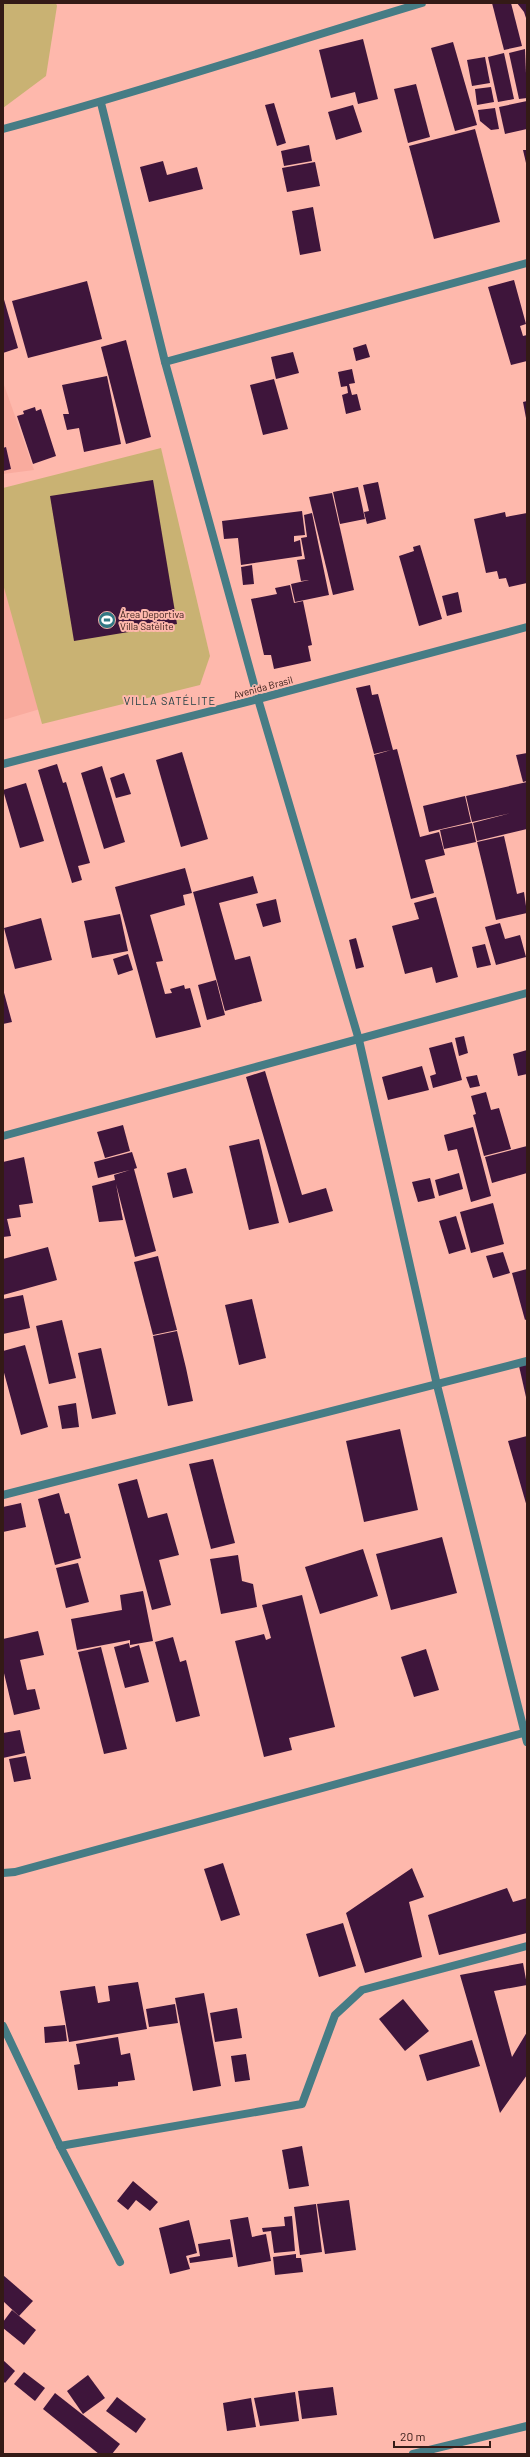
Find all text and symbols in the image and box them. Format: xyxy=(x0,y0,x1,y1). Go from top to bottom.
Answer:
place label: Área Deportiva Villa Satélite xyxy=(120,608,184,632)
sports icon: Área Deportiva Villa Satélite xyxy=(97,610,117,630)
street label: Avenida Brasil xyxy=(232,673,294,701)
district label: VILLA SATÉLITE xyxy=(124,694,216,707)
scale bar xyxy=(394,2423,490,2449)
text: 20 m xyxy=(400,2429,426,2443)

